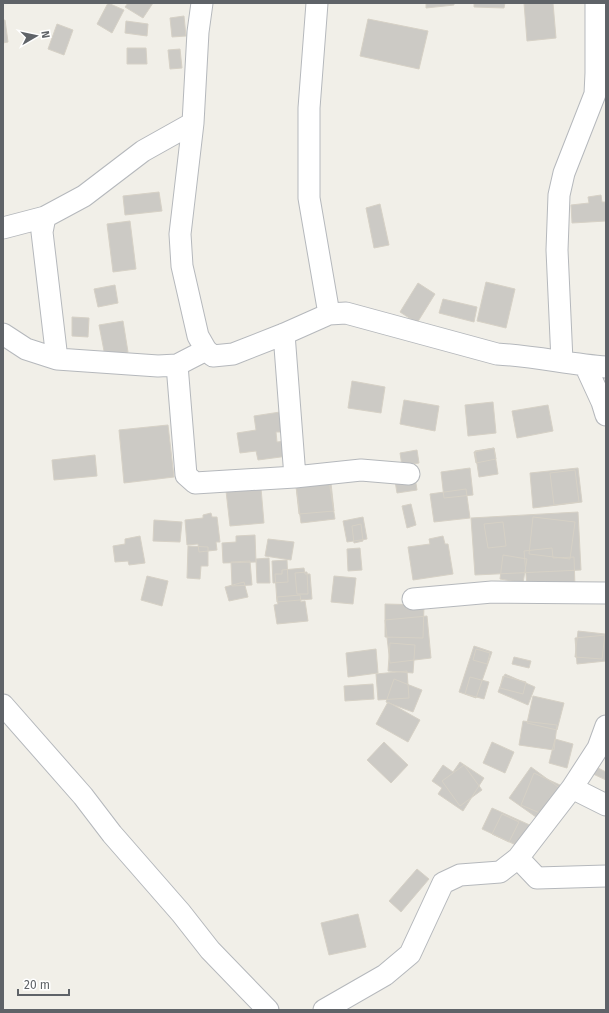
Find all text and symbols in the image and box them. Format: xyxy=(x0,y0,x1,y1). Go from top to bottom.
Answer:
north arrow xyxy=(16,16,56,56)
text: N xyxy=(38,30,52,39)
scale bar xyxy=(18,971,69,997)
text: 20 m xyxy=(24,978,50,992)

